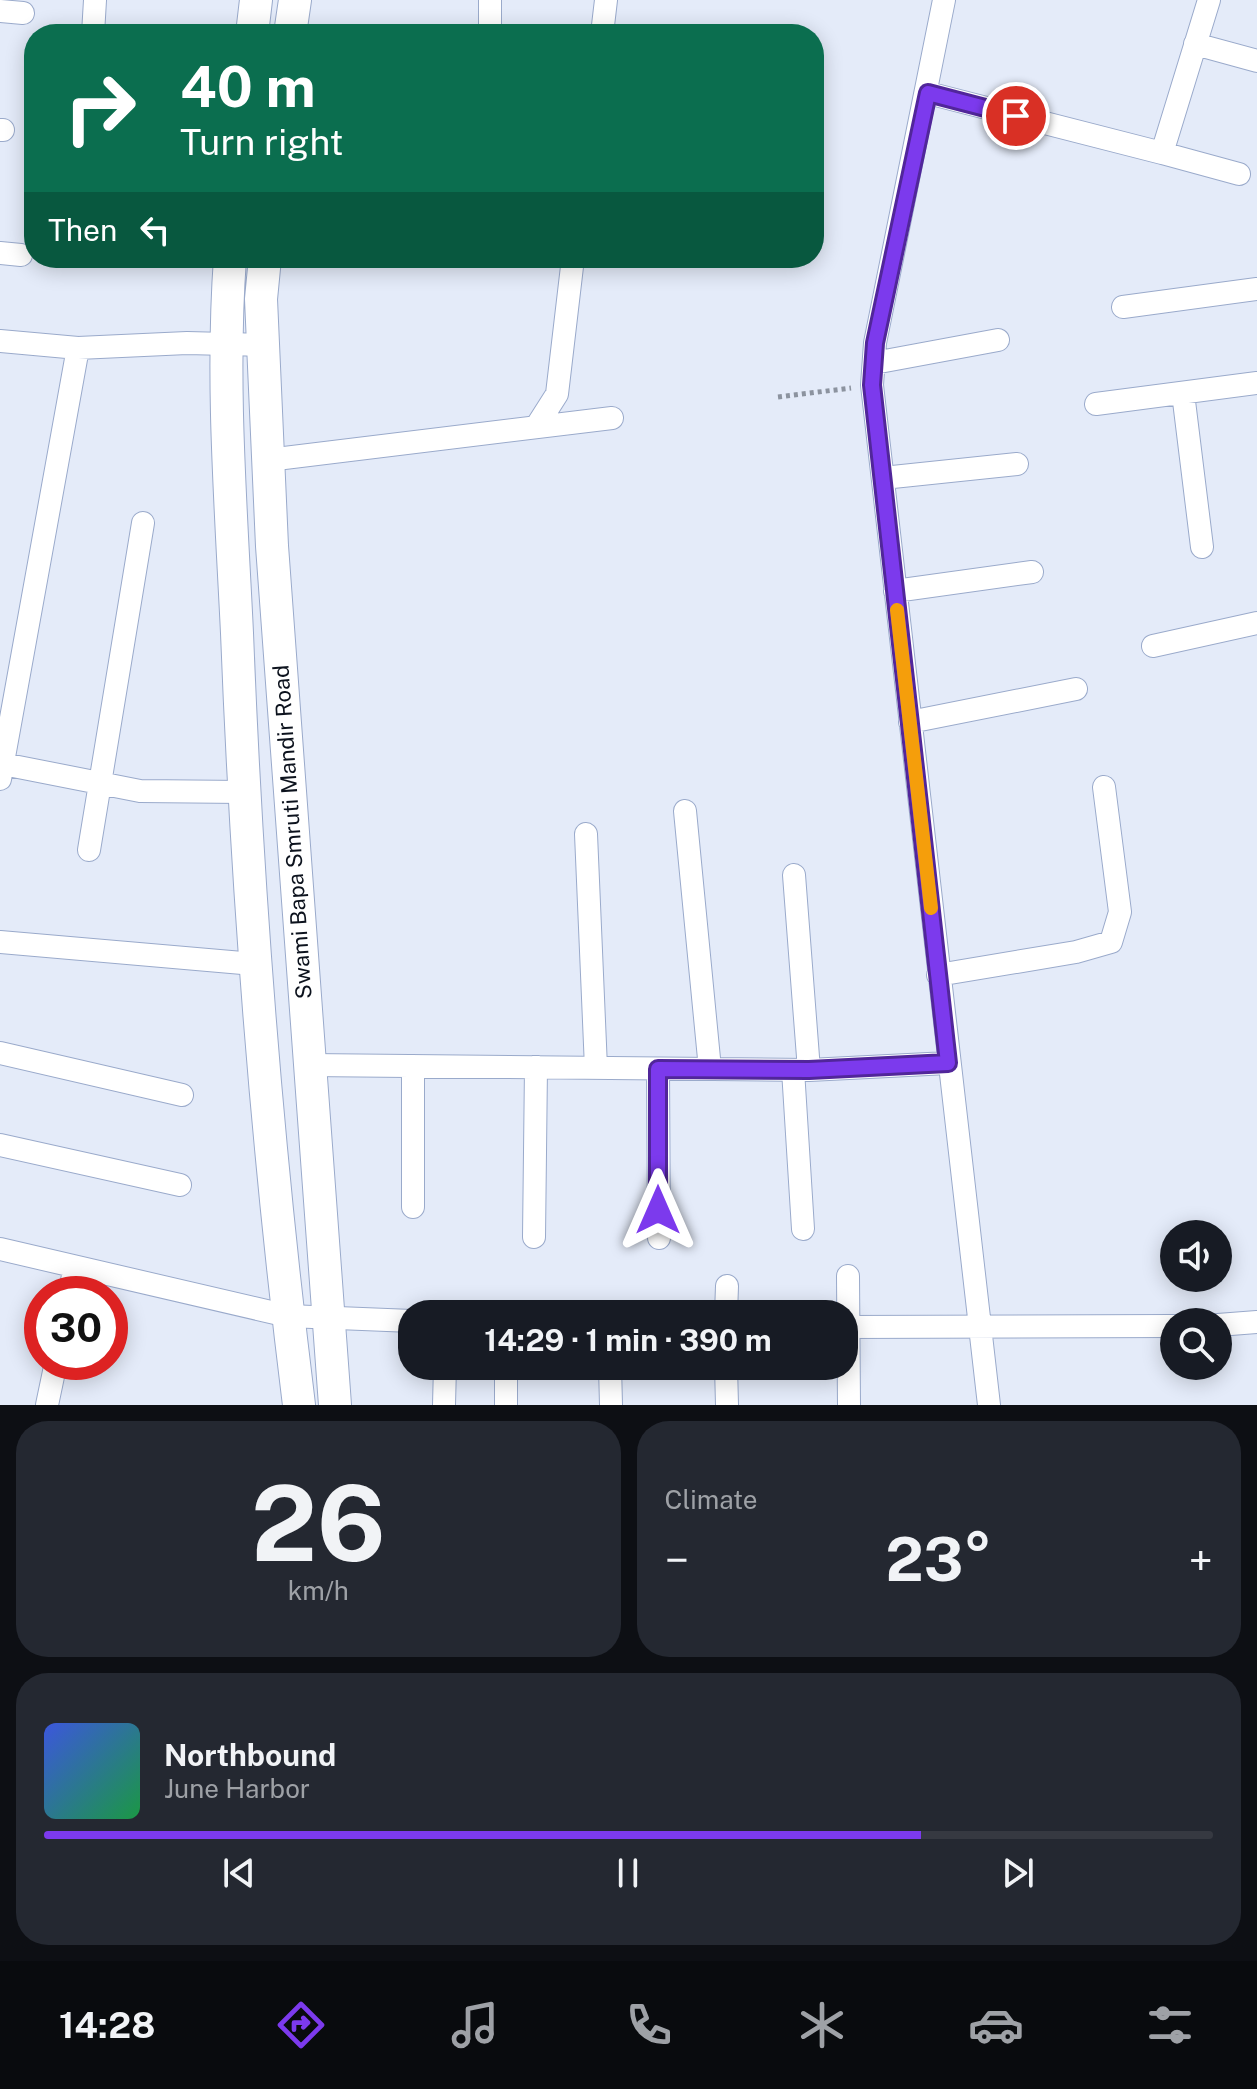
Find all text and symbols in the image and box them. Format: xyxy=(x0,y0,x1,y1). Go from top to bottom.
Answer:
text: 40 m xyxy=(180,54,316,120)
icon: right xyxy=(48,56,152,160)
pin xyxy=(982,82,1050,150)
icon: arrive xyxy=(994,94,1038,138)
text: Turn right xyxy=(180,121,343,163)
icon: left xyxy=(133,208,177,252)
text: Then xyxy=(48,212,117,248)
street label: Swami Bapa Smruti Mandir Road xyxy=(267,664,317,1000)
position arrow xyxy=(616,1168,700,1252)
map controls xyxy=(1160,1220,1232,1380)
button: sound xyxy=(1160,1220,1232,1292)
speed limit sign: 30 xyxy=(24,1276,128,1380)
button: search xyxy=(1160,1308,1232,1380)
text: 14:29 · 1 min · 390 m xyxy=(484,1322,772,1358)
text: 26 xyxy=(251,1462,386,1584)
text: Climate xyxy=(665,1484,758,1515)
text: 23° xyxy=(886,1524,992,1595)
text: − xyxy=(665,1534,689,1586)
text: + xyxy=(1189,1534,1213,1586)
text: km/h xyxy=(288,1575,349,1606)
text: Northbound xyxy=(164,1737,336,1773)
text: June Harbor xyxy=(164,1773,310,1804)
icon: previous xyxy=(217,1851,261,1895)
icon: pause xyxy=(606,1851,650,1895)
icon: next xyxy=(996,1851,1040,1895)
icon: directions xyxy=(273,1997,329,2053)
icon: music xyxy=(447,1997,503,2053)
icon: phone xyxy=(621,1997,677,2053)
icon: climate xyxy=(794,1997,850,2053)
icon: car xyxy=(968,1997,1024,2053)
icon: filters xyxy=(1142,1997,1198,2053)
text: 14:28 xyxy=(59,2004,155,2046)

